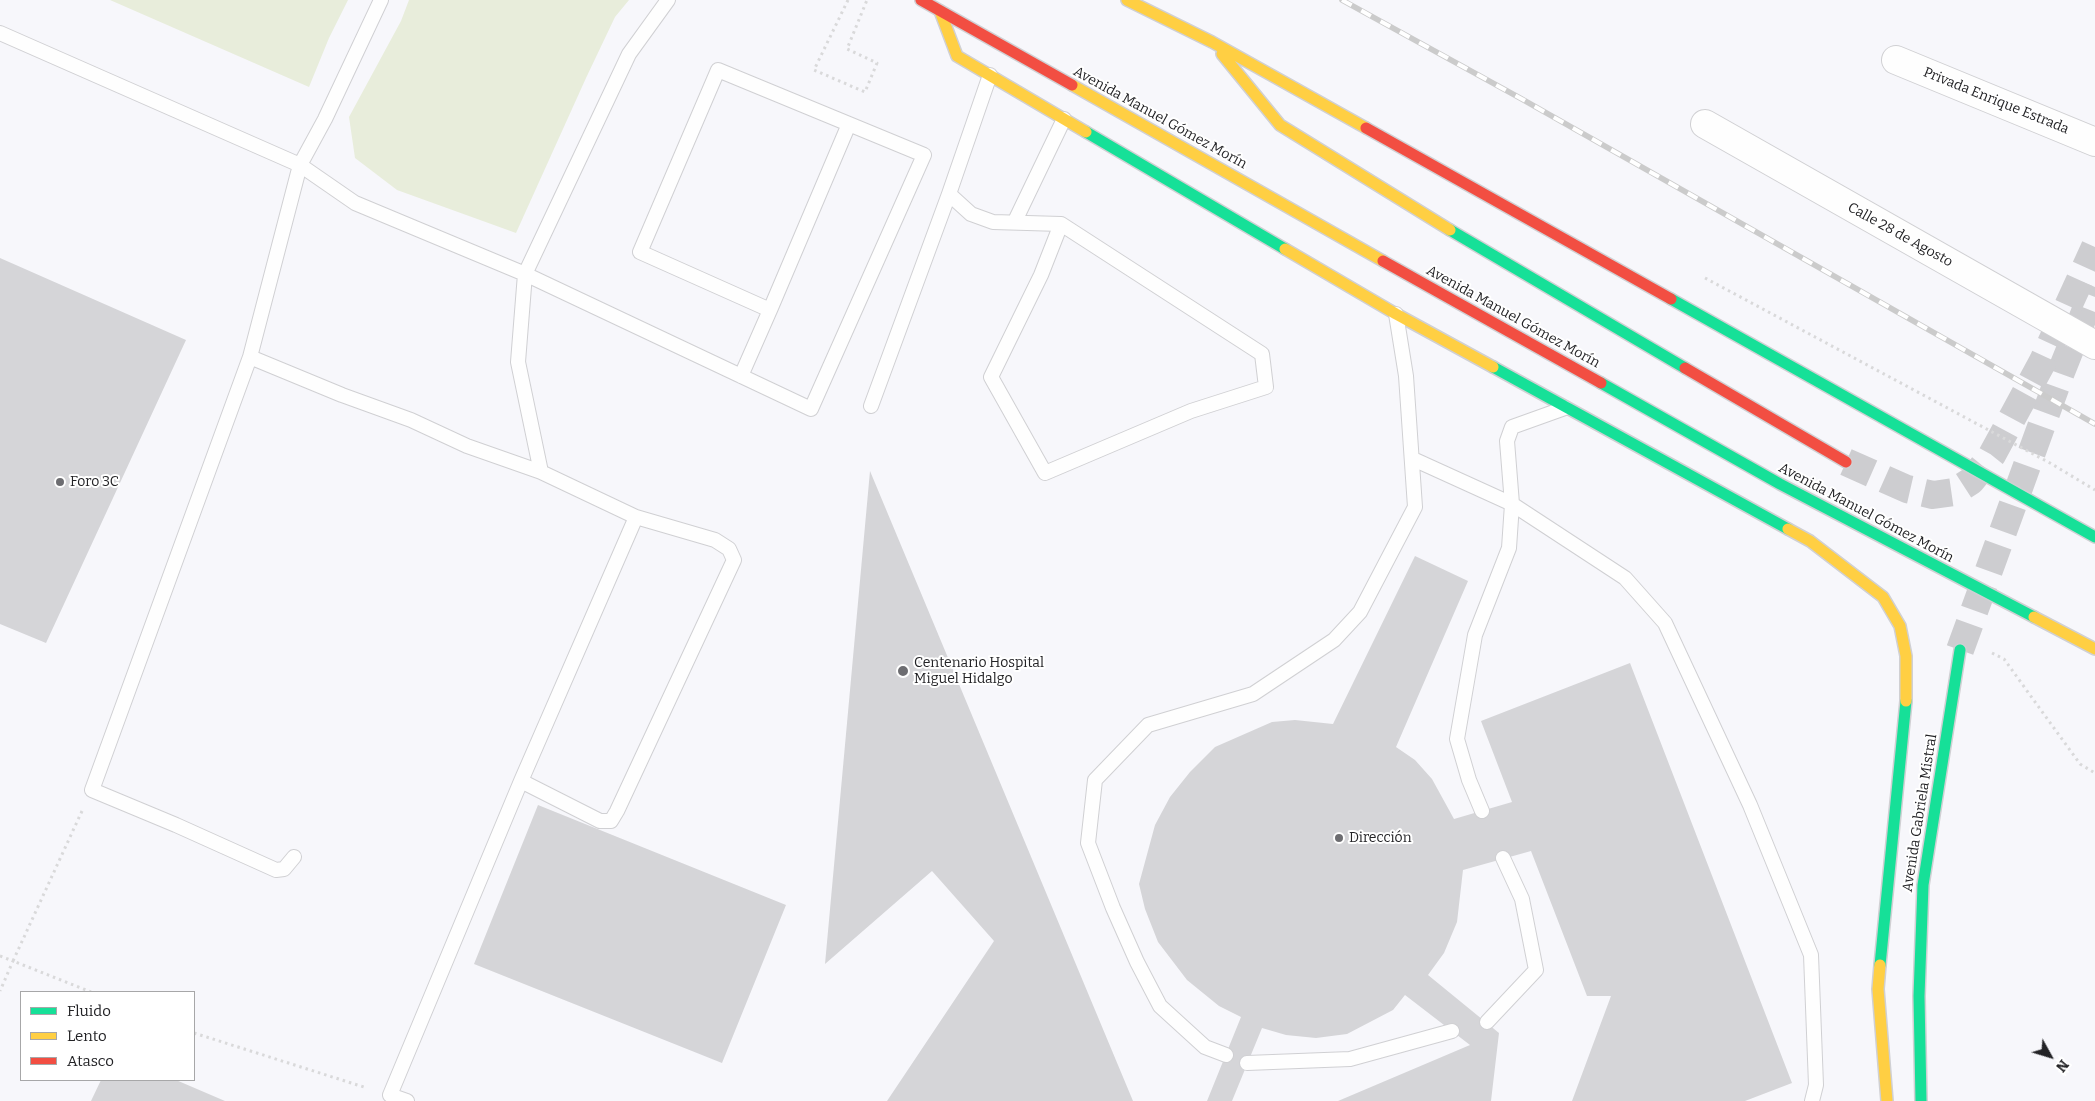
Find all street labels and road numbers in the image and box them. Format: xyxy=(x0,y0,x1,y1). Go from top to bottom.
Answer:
street label: Avenida Manuel Gómez Morín xyxy=(1070,63,1250,173)
street label: Privada Enrique Estrada xyxy=(1921,64,2071,138)
street label: Calle 28 de Agosto xyxy=(1845,199,1955,271)
street label: Avenida Manuel Gómez Morín xyxy=(1423,262,1603,372)
street label: Avenida Manuel Gómez Morín xyxy=(1776,460,1956,566)
street label: Avenida Gabriela Mistral xyxy=(1899,733,1941,893)

